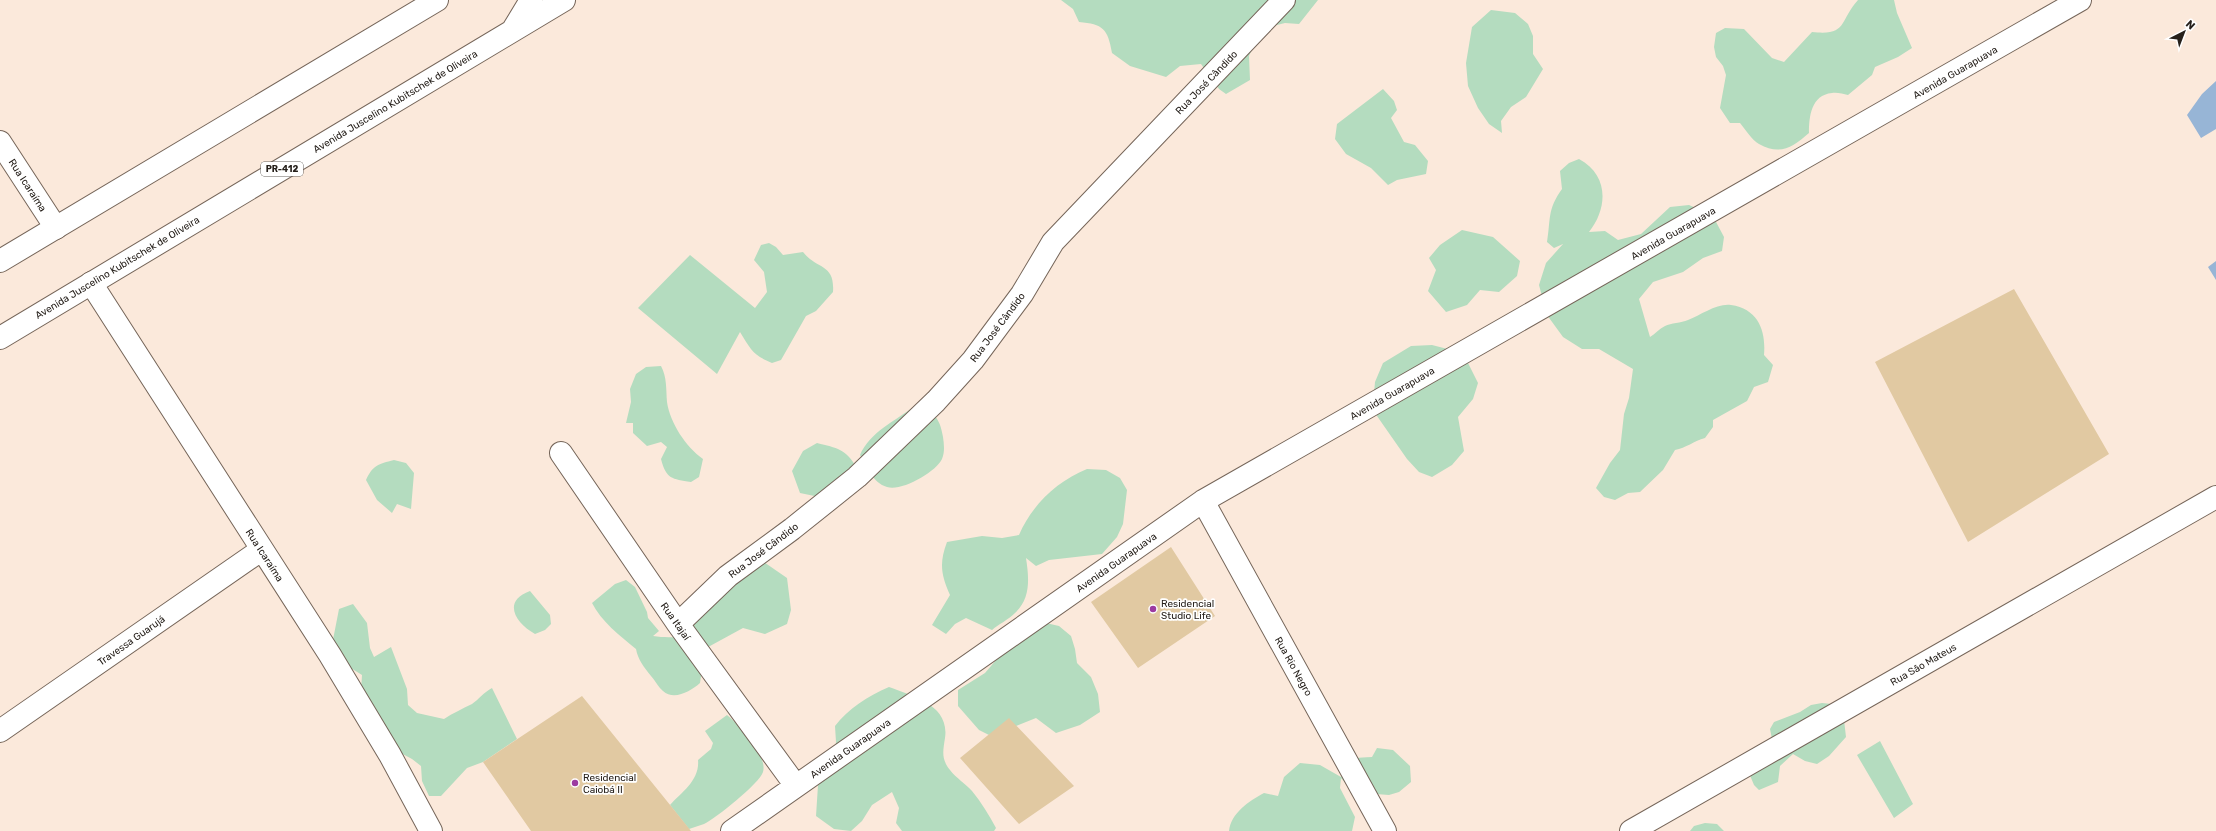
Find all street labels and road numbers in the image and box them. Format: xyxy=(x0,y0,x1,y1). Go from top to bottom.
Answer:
street label: Avenida Guarapuava xyxy=(1911,44,2000,102)
street label: Avenida Juscelino Kubitschek de Oliveira xyxy=(311,48,480,156)
street label: Rua José Cândido xyxy=(1173,48,1240,117)
street label: Rua Icaraíma xyxy=(6,157,49,214)
road number: PR-412 xyxy=(261,162,303,176)
street label: Avenida Guarapuava xyxy=(1629,205,1718,263)
street label: Avenida Juscelino Kubitschek de Oliveira xyxy=(33,214,202,322)
street label: Rua José Cândido xyxy=(968,290,1028,365)
street label: Avenida Guarapuava xyxy=(1348,365,1437,423)
street label: Rua José Cândido xyxy=(726,521,801,581)
street label: Rua Icaraíma xyxy=(243,527,286,584)
street label: Avenida Guarapuava xyxy=(1074,530,1159,595)
street label: Rua Itajaí xyxy=(658,600,693,643)
street label: Travessa Guarujá xyxy=(96,613,168,669)
street label: Rua Rio Negro xyxy=(1272,635,1314,698)
street label: Rua São Mateus xyxy=(1888,641,1959,689)
street label: Avenida Guarapuava xyxy=(808,716,893,781)

